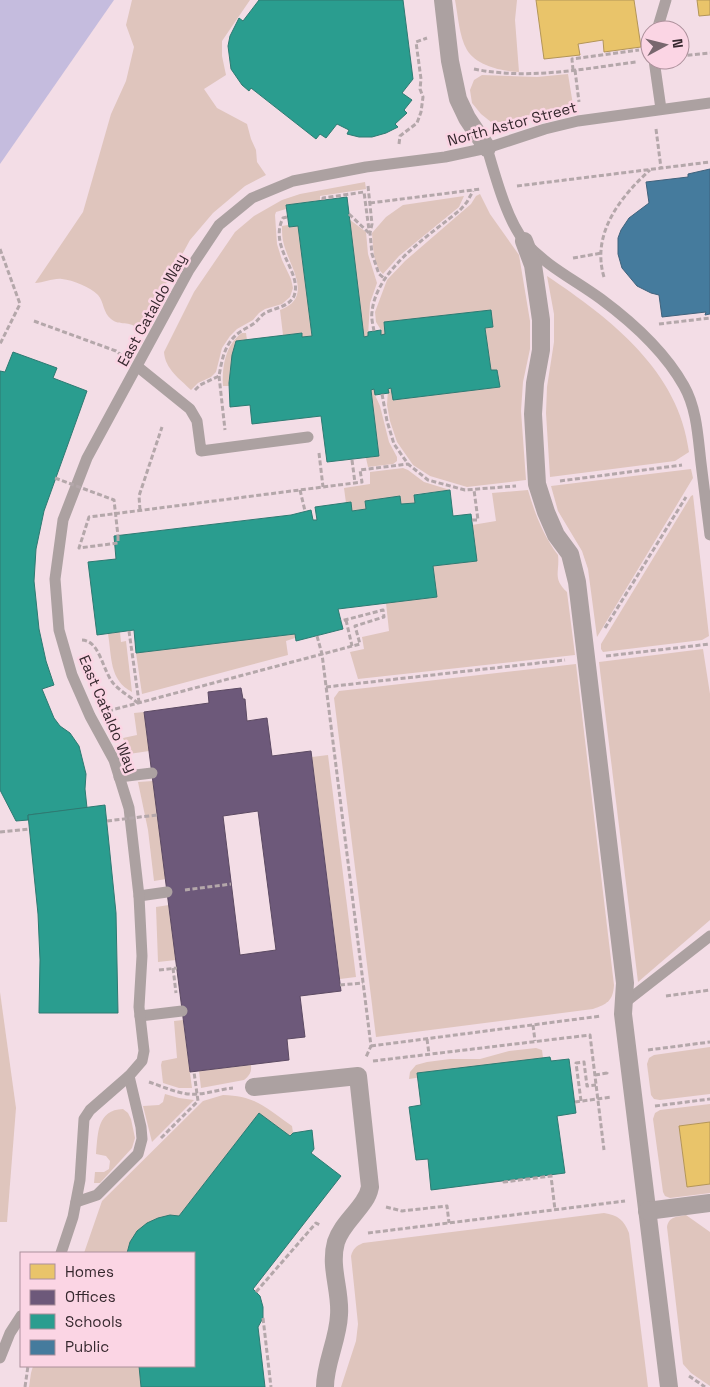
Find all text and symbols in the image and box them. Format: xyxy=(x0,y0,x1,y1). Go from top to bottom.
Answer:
north arrow xyxy=(640,20,690,70)
text: N xyxy=(668,38,687,49)
street label: North Astor Street xyxy=(445,97,579,150)
street label: East Cataldo Way xyxy=(113,250,190,369)
street label: East Cataldo Way xyxy=(75,652,142,775)
legend xyxy=(20,1252,195,1367)
text: Homes xyxy=(65,1262,114,1281)
text: Offices xyxy=(65,1287,116,1306)
text: Schools xyxy=(65,1312,123,1331)
text: Public xyxy=(65,1337,109,1356)

